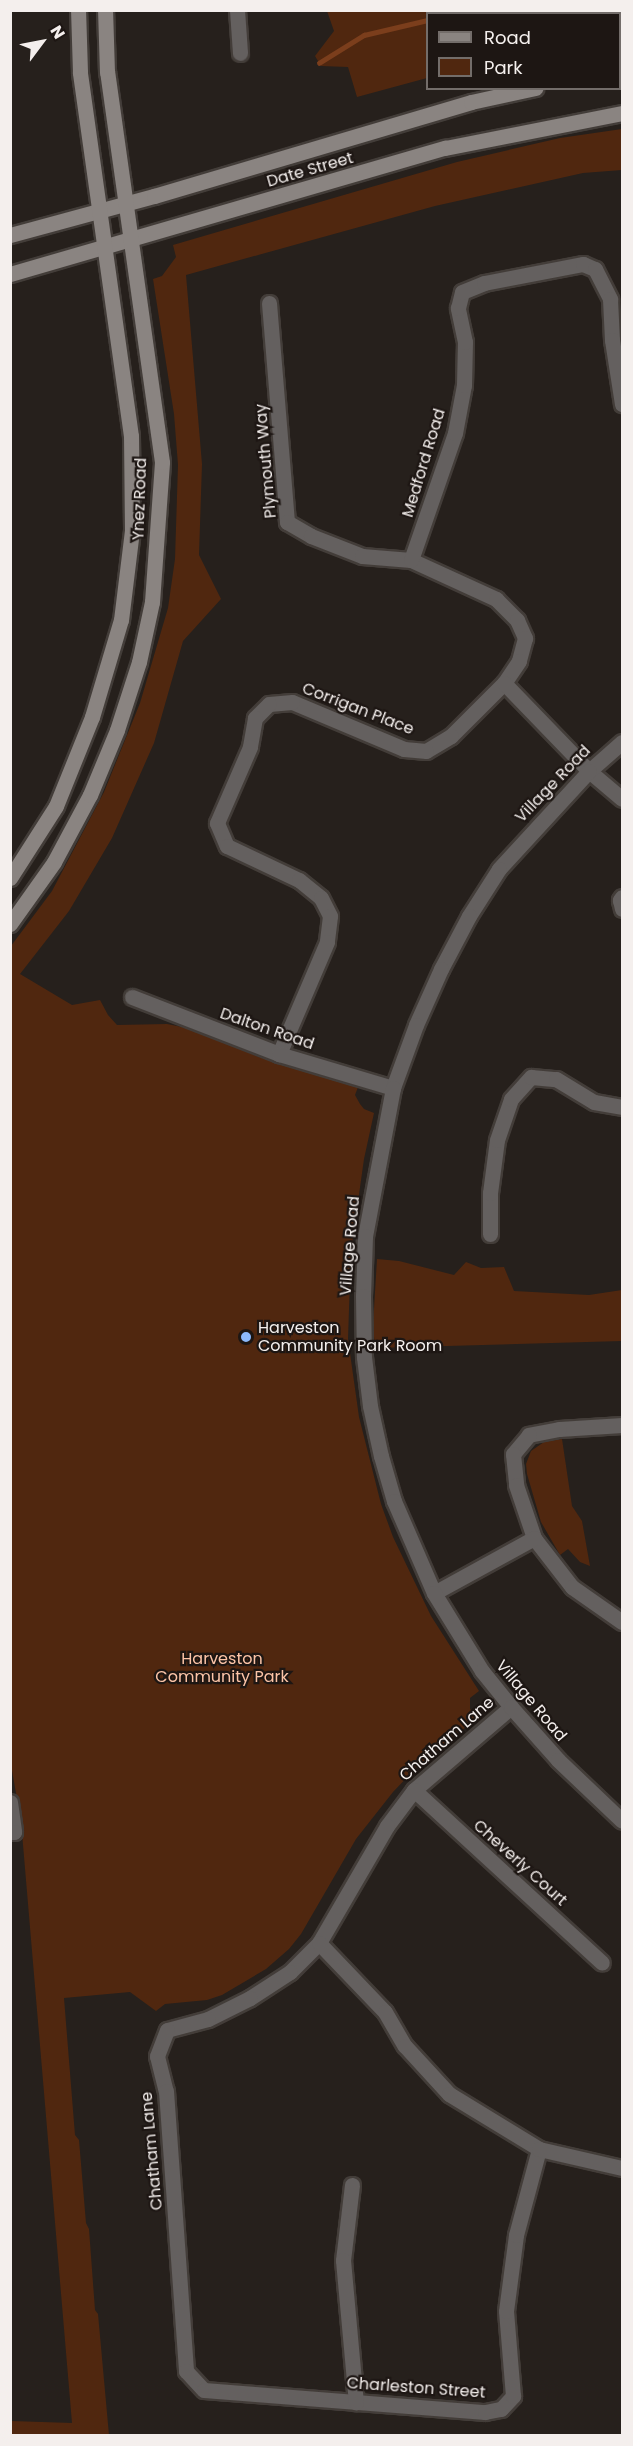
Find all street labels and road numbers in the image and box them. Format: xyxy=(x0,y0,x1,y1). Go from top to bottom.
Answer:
street label: Date Street xyxy=(265,149,355,191)
street label: Plymouth Way xyxy=(251,403,281,519)
street label: Medford Road xyxy=(398,406,450,520)
street label: Ynez Road xyxy=(129,457,151,541)
street label: Corrigan Place xyxy=(299,679,417,739)
street label: Village Road xyxy=(511,741,595,827)
street label: Dalton Road xyxy=(217,1004,317,1054)
street label: Village Road xyxy=(336,1195,364,1297)
street label: Village Road xyxy=(491,1657,571,1745)
street label: Chatham Lane xyxy=(396,1693,498,1785)
street label: Cheverly Court xyxy=(469,1816,571,1910)
street label: Chatham Lane xyxy=(137,2091,167,2211)
street label: Charleston Street xyxy=(346,2374,486,2402)

